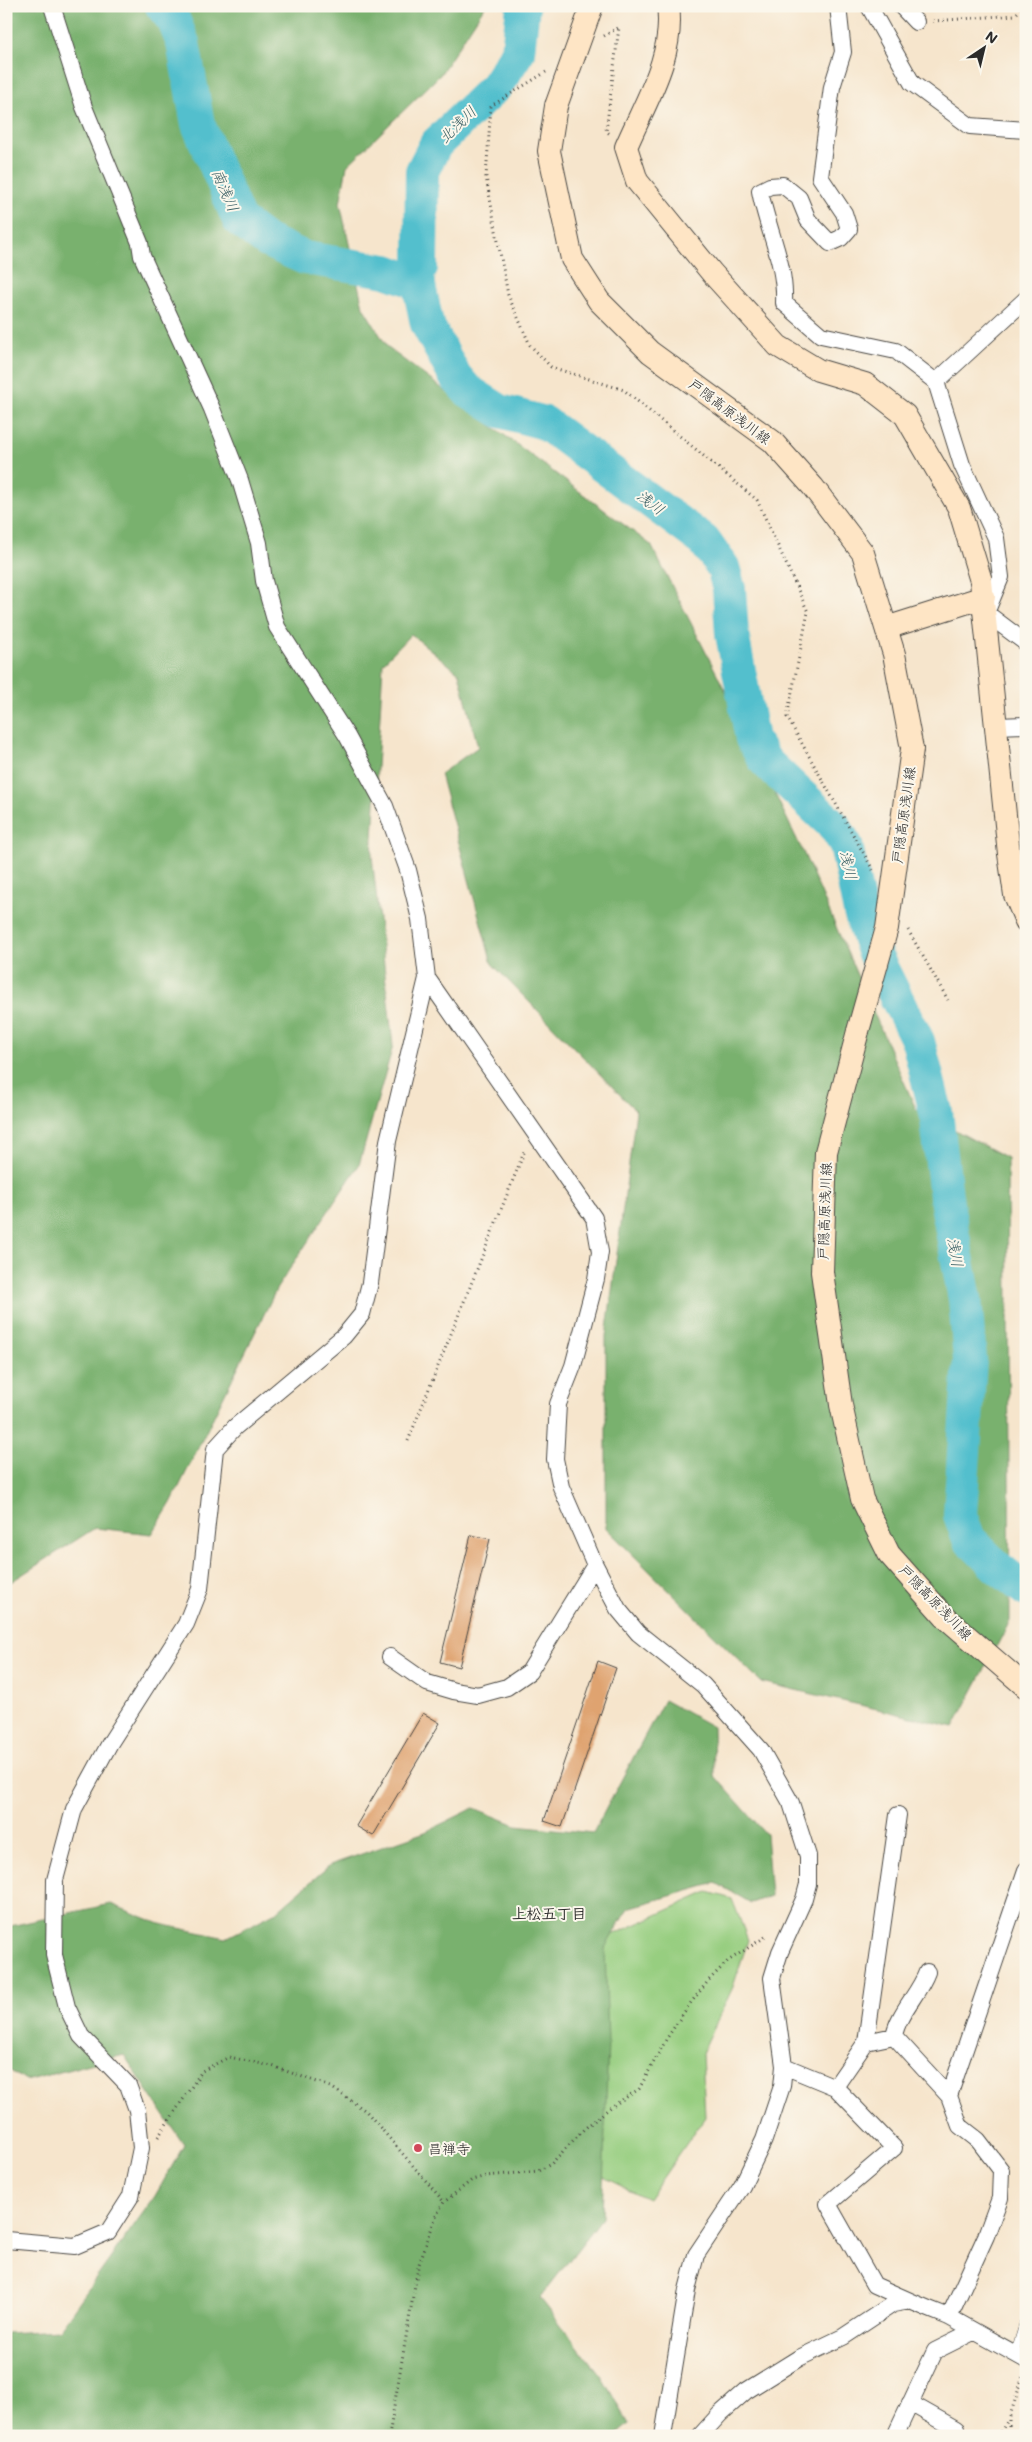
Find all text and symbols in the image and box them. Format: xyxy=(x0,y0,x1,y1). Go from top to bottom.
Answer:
north arrow xyxy=(960,22,1010,72)
text: N xyxy=(982,26,1002,48)
water label: 北浅川 xyxy=(434,101,480,147)
water label: 南浅川 xyxy=(208,165,244,215)
street label: 戸隠高原浅川線 xyxy=(685,374,775,448)
water label: 浅川 xyxy=(633,485,669,519)
street label: 戸隠高原浅川線 xyxy=(887,765,919,865)
water label: 浅川 xyxy=(836,848,862,882)
street label: 戸隠高原浅川線 xyxy=(813,1162,835,1260)
water label: 浅川 xyxy=(943,1235,969,1269)
street label: 戸隠高原浅川線 xyxy=(895,1560,977,1644)
district label: 上松五丁目 xyxy=(511,1903,587,1923)
place label: 昌禅寺 xyxy=(428,2139,470,2158)
marker: 昌禅寺 xyxy=(412,2142,424,2154)

